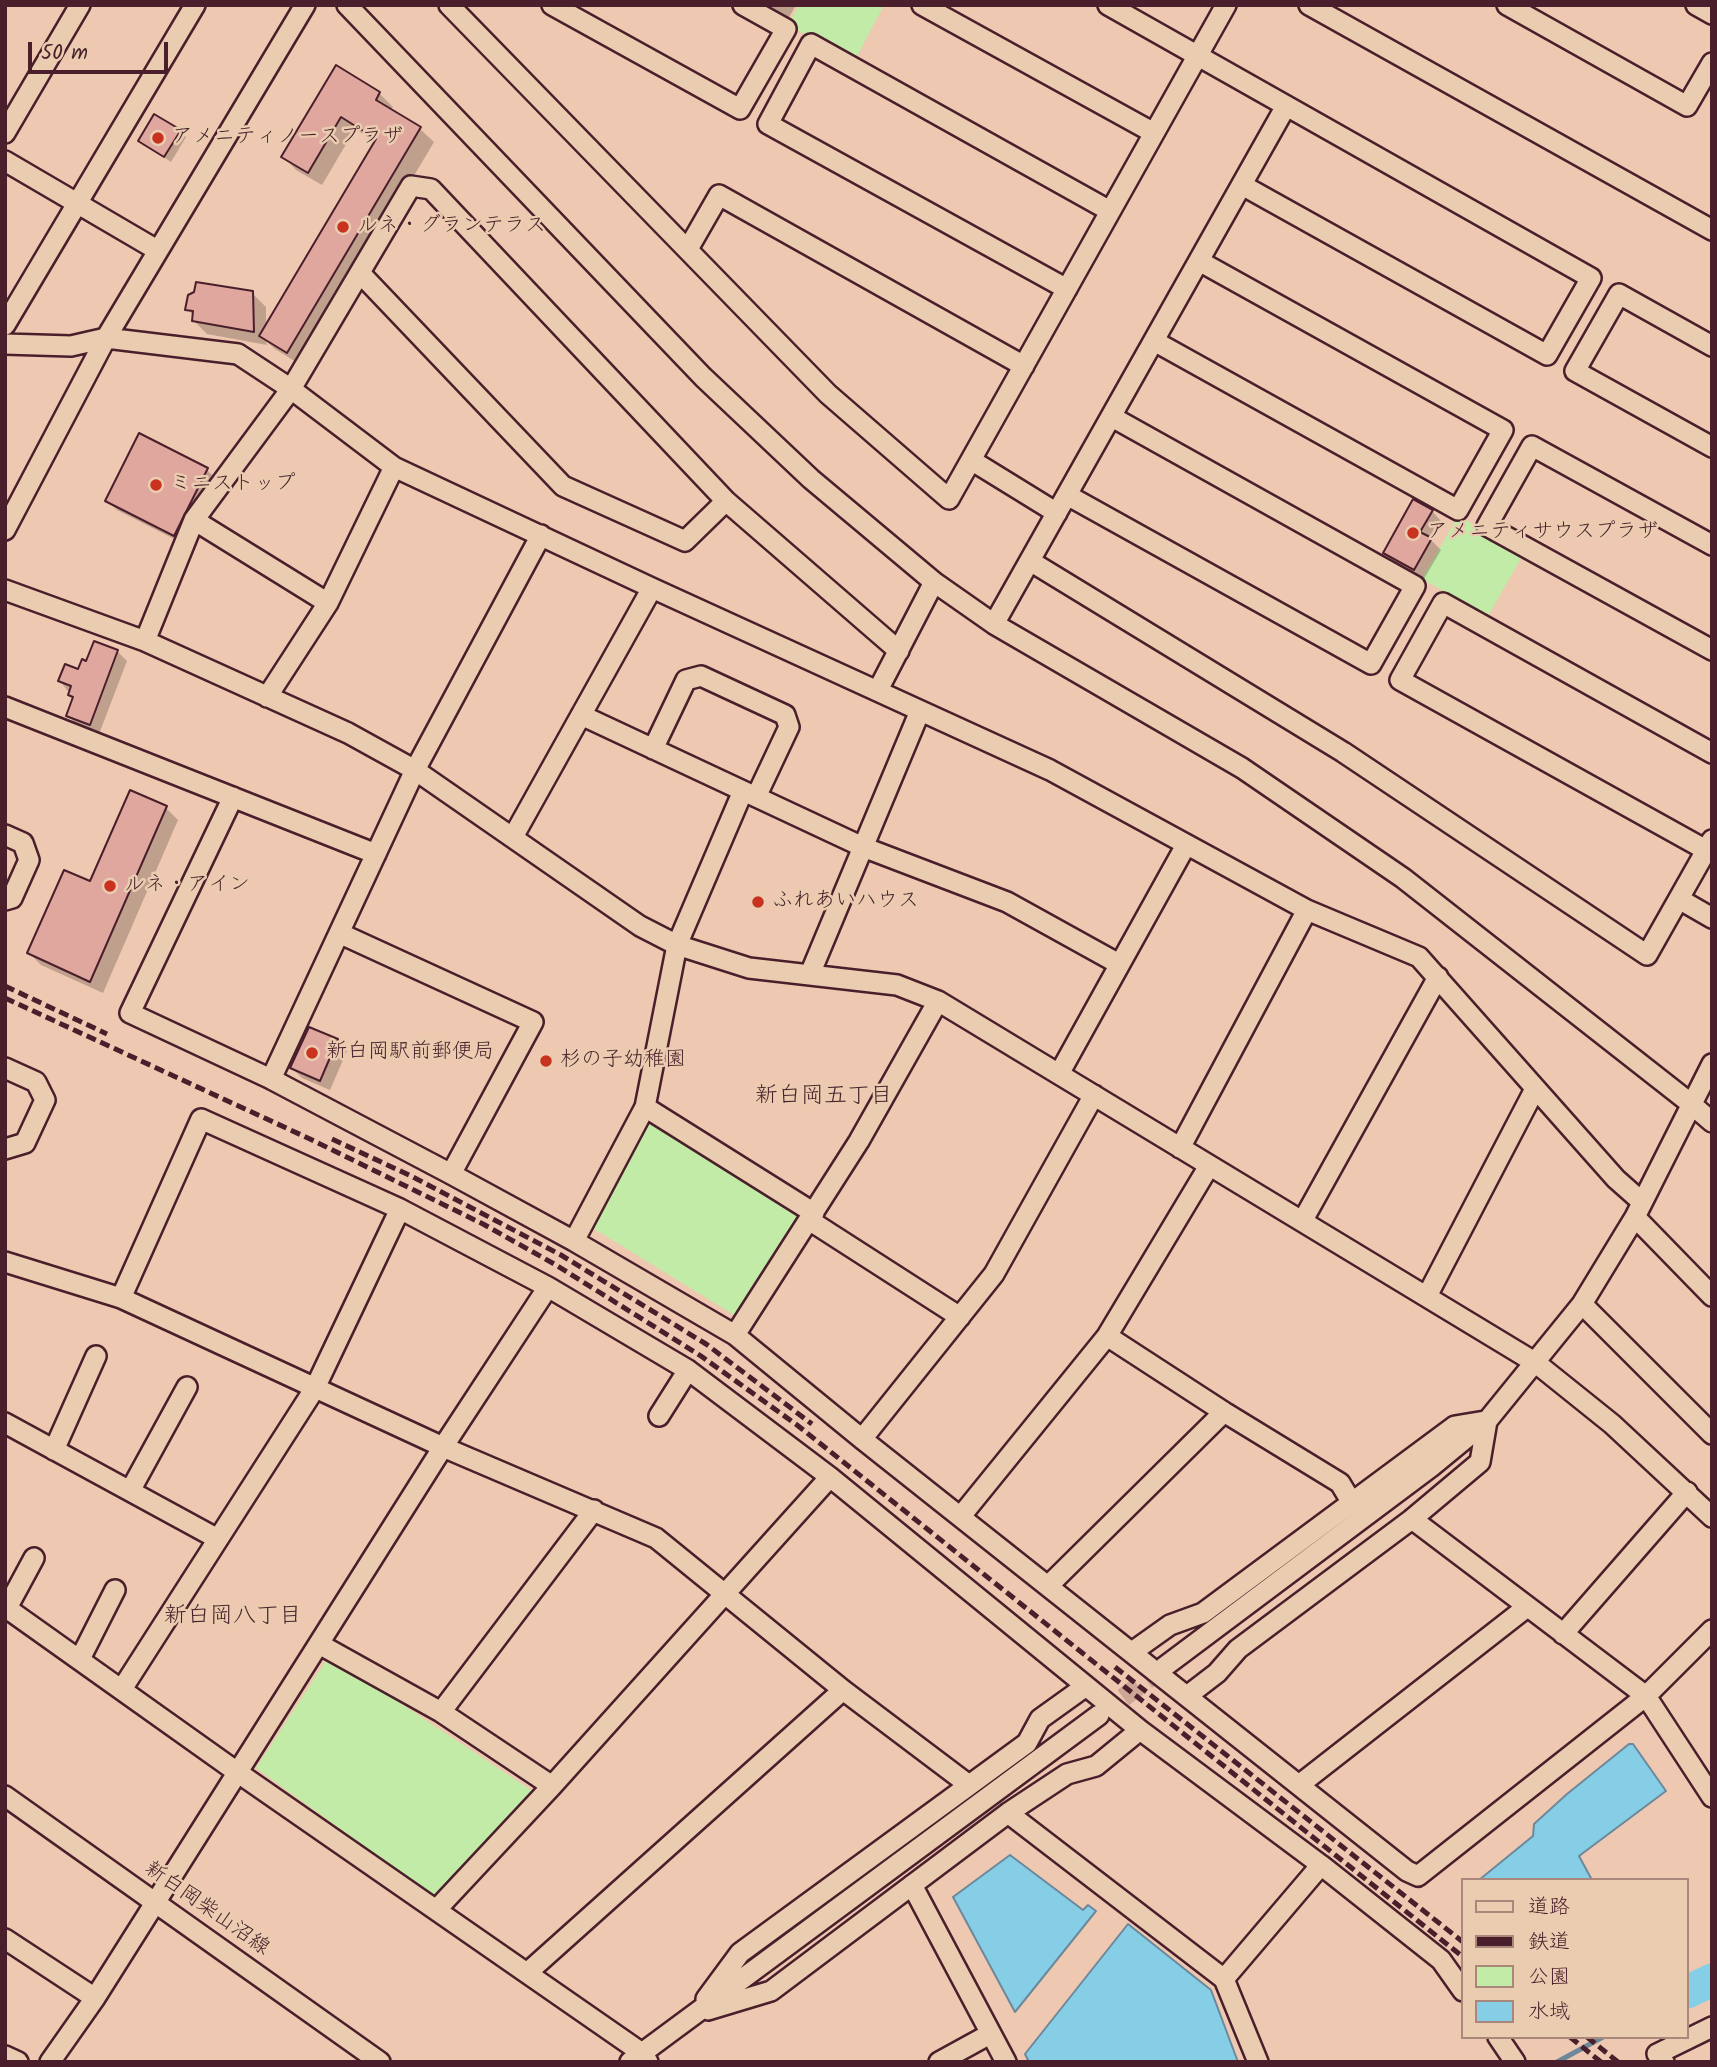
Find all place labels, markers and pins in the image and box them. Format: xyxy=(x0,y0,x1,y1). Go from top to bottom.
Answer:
place label: アメニティノースプラザ xyxy=(172,125,403,151)
marker: アメニティノースプラザ xyxy=(150,130,166,146)
place label: ルネ・グランテラス xyxy=(357,214,546,240)
marker: ルネ・グランテラス xyxy=(335,219,351,235)
place label: ミニストップ xyxy=(170,472,296,498)
marker: ミニストップ xyxy=(148,477,164,493)
place label: アメニティサウスプラザ xyxy=(1427,520,1658,546)
marker: アメニティサウスプラザ xyxy=(1405,525,1421,541)
place label: ルネ・アイン xyxy=(124,873,250,899)
marker: ルネ・アイン xyxy=(102,878,118,894)
place label: ふれあいハウス xyxy=(772,889,919,915)
marker: ふれあいハウス xyxy=(750,894,766,910)
place label: 新白岡駅前郵便局 xyxy=(326,1040,494,1066)
marker: 新白岡駅前郵便局 xyxy=(304,1045,320,1061)
place label: 杉の子幼稚園 xyxy=(560,1048,686,1074)
marker: 杉の子幼稚園 xyxy=(538,1053,554,1069)

